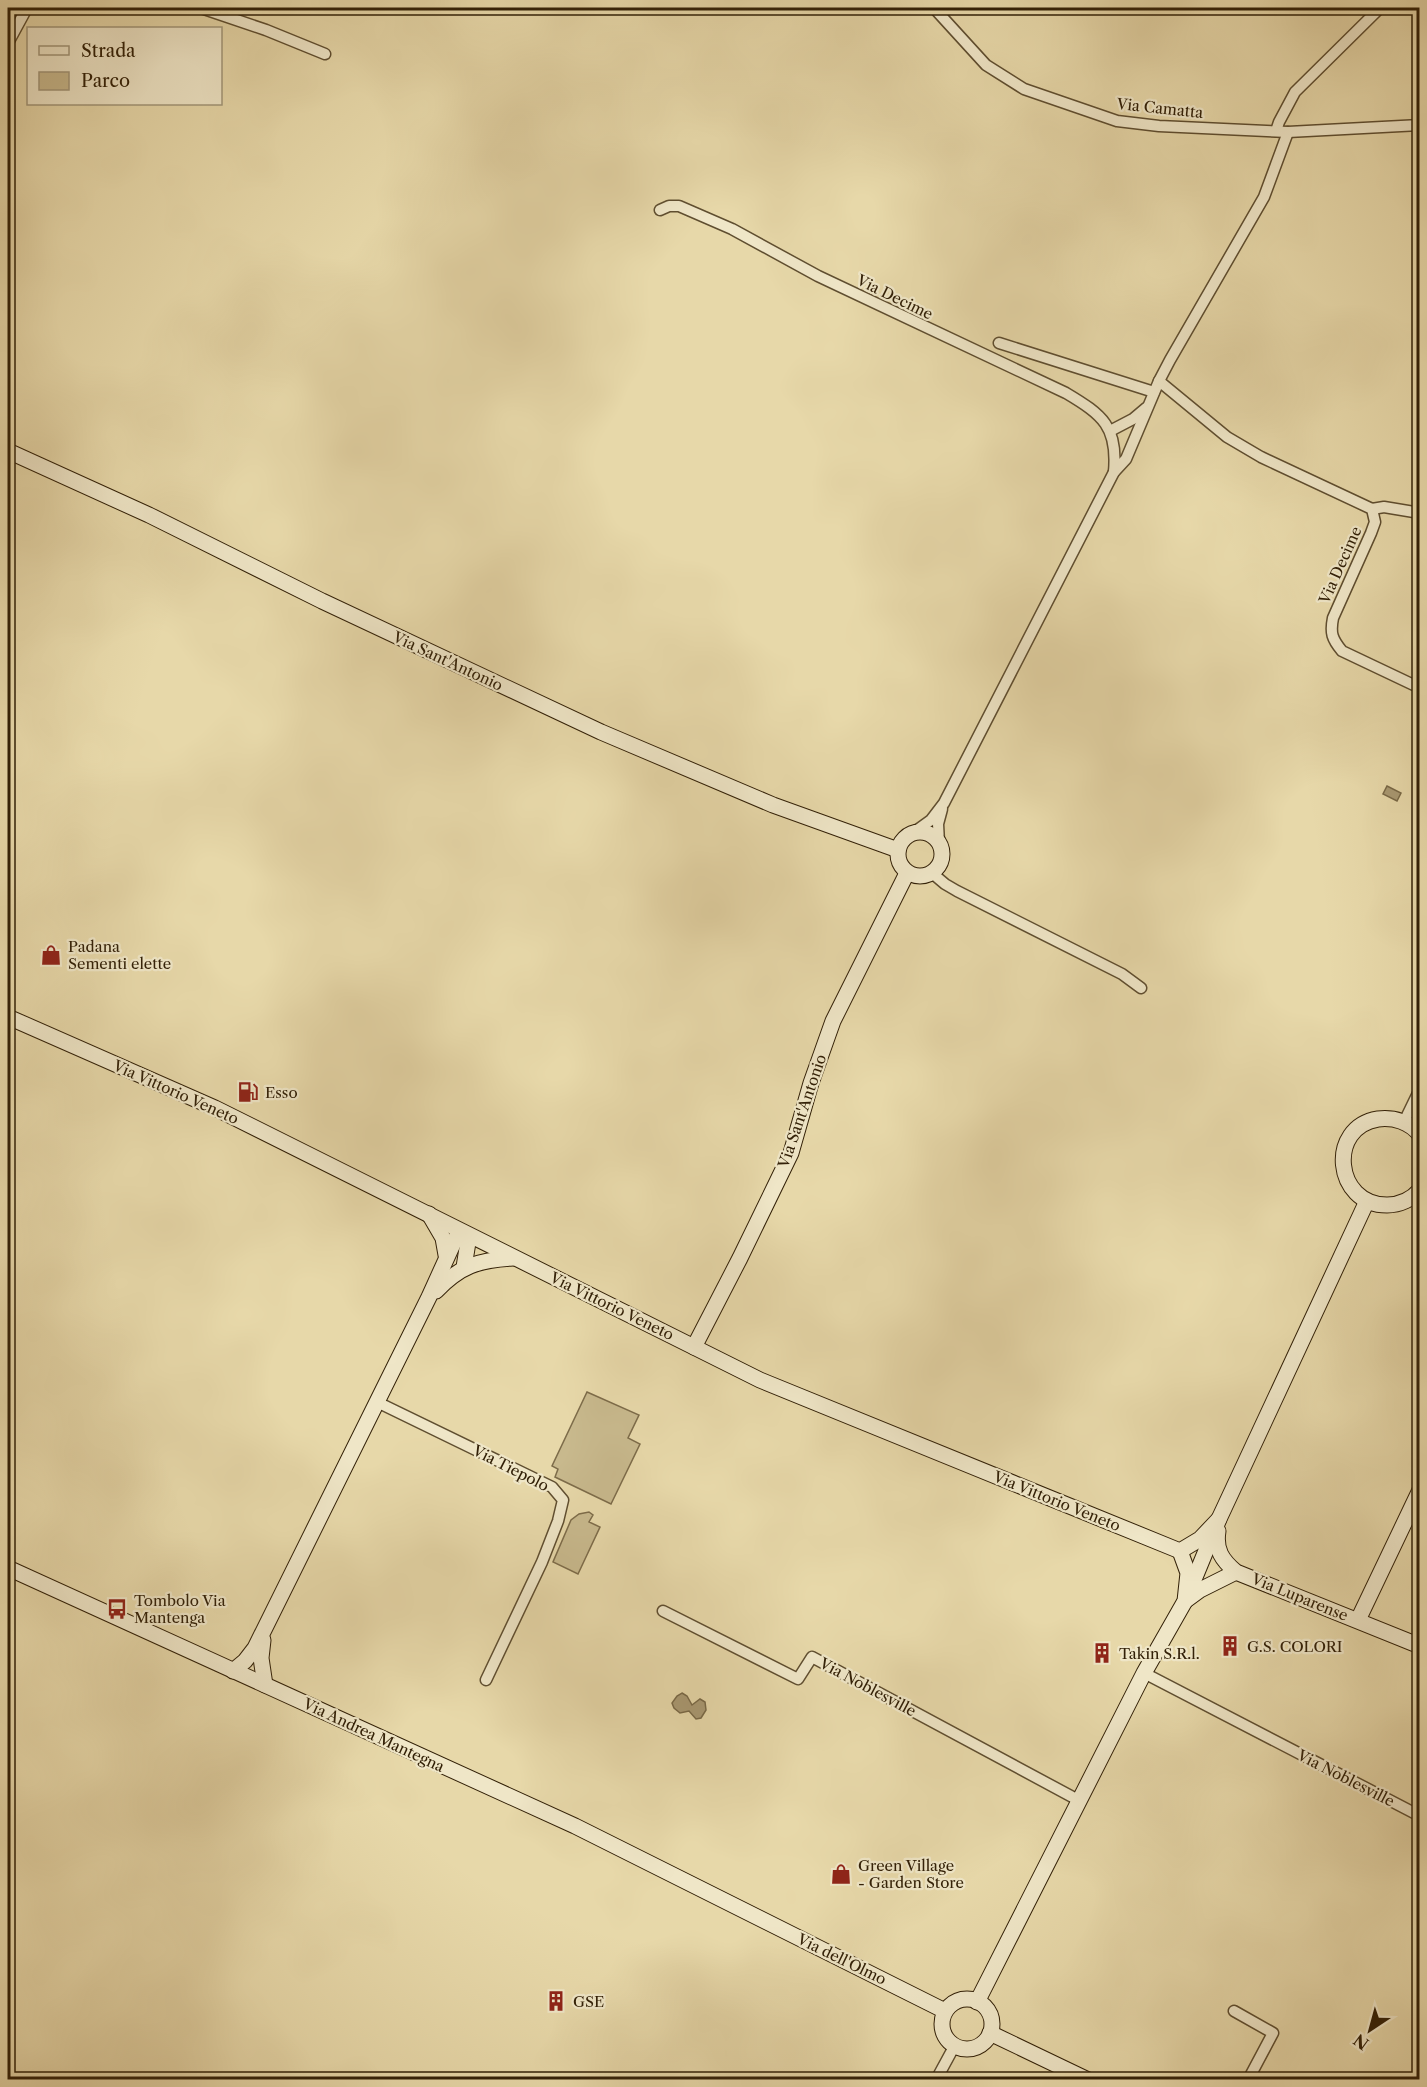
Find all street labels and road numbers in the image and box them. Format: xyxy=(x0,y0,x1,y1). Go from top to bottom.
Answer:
street label: Via Camatta xyxy=(1115,94,1204,122)
street label: Via Decime xyxy=(853,270,936,324)
street label: Via Decime xyxy=(1314,523,1365,607)
street label: Via Sant'Antonio xyxy=(389,627,506,695)
street label: Via Sant'Antonio xyxy=(773,1052,830,1171)
street label: Via Vittorio Veneto xyxy=(109,1055,242,1128)
street label: Via Vittorio Veneto xyxy=(546,1267,677,1344)
street label: Via Tiepolo xyxy=(469,1440,552,1495)
street label: Via Vittorio Veneto xyxy=(990,1466,1123,1535)
street label: Via Luparense xyxy=(1248,1569,1351,1625)
street label: Via Noblesville xyxy=(816,1653,920,1720)
street label: Via Andrea Mantegna xyxy=(299,1693,448,1776)
street label: Via Noblesville xyxy=(1293,1745,1398,1811)
street label: Via dell'Olmo xyxy=(793,1929,890,1989)

